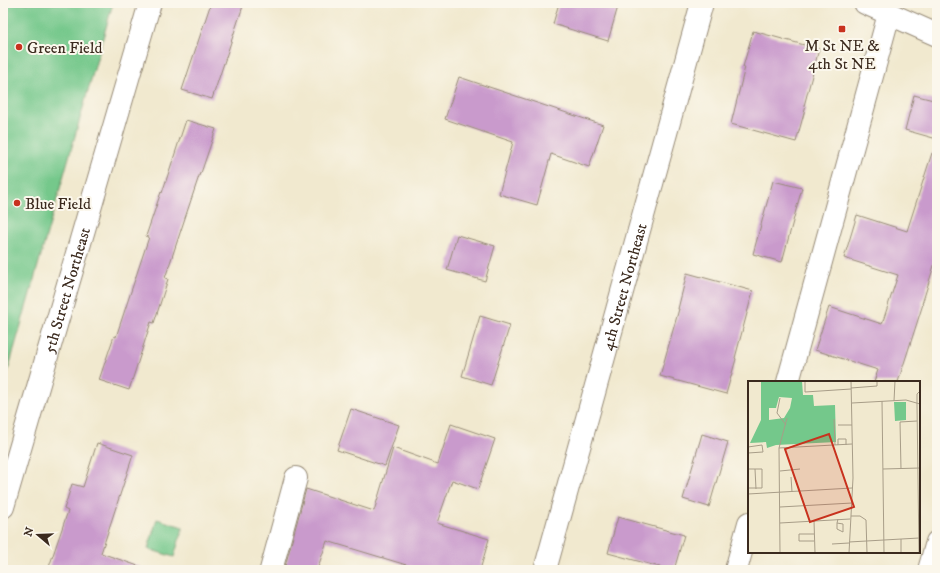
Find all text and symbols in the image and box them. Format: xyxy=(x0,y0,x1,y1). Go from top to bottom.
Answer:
marker: M St NE & 4th St NE xyxy=(837,24,847,34)
place label: M St NE & 4th St NE xyxy=(804,36,880,74)
place label: Green Field xyxy=(27,38,103,58)
marker: Green Field xyxy=(14,42,24,52)
place label: Blue Field xyxy=(25,194,91,214)
marker: Blue Field xyxy=(12,198,22,208)
street label: 4th Street Northeast xyxy=(597,221,652,353)
street label: 5th Street Northeast xyxy=(39,225,95,356)
inset map xyxy=(748,381,920,553)
north arrow xyxy=(18,515,58,555)
text: N xyxy=(21,526,38,539)

